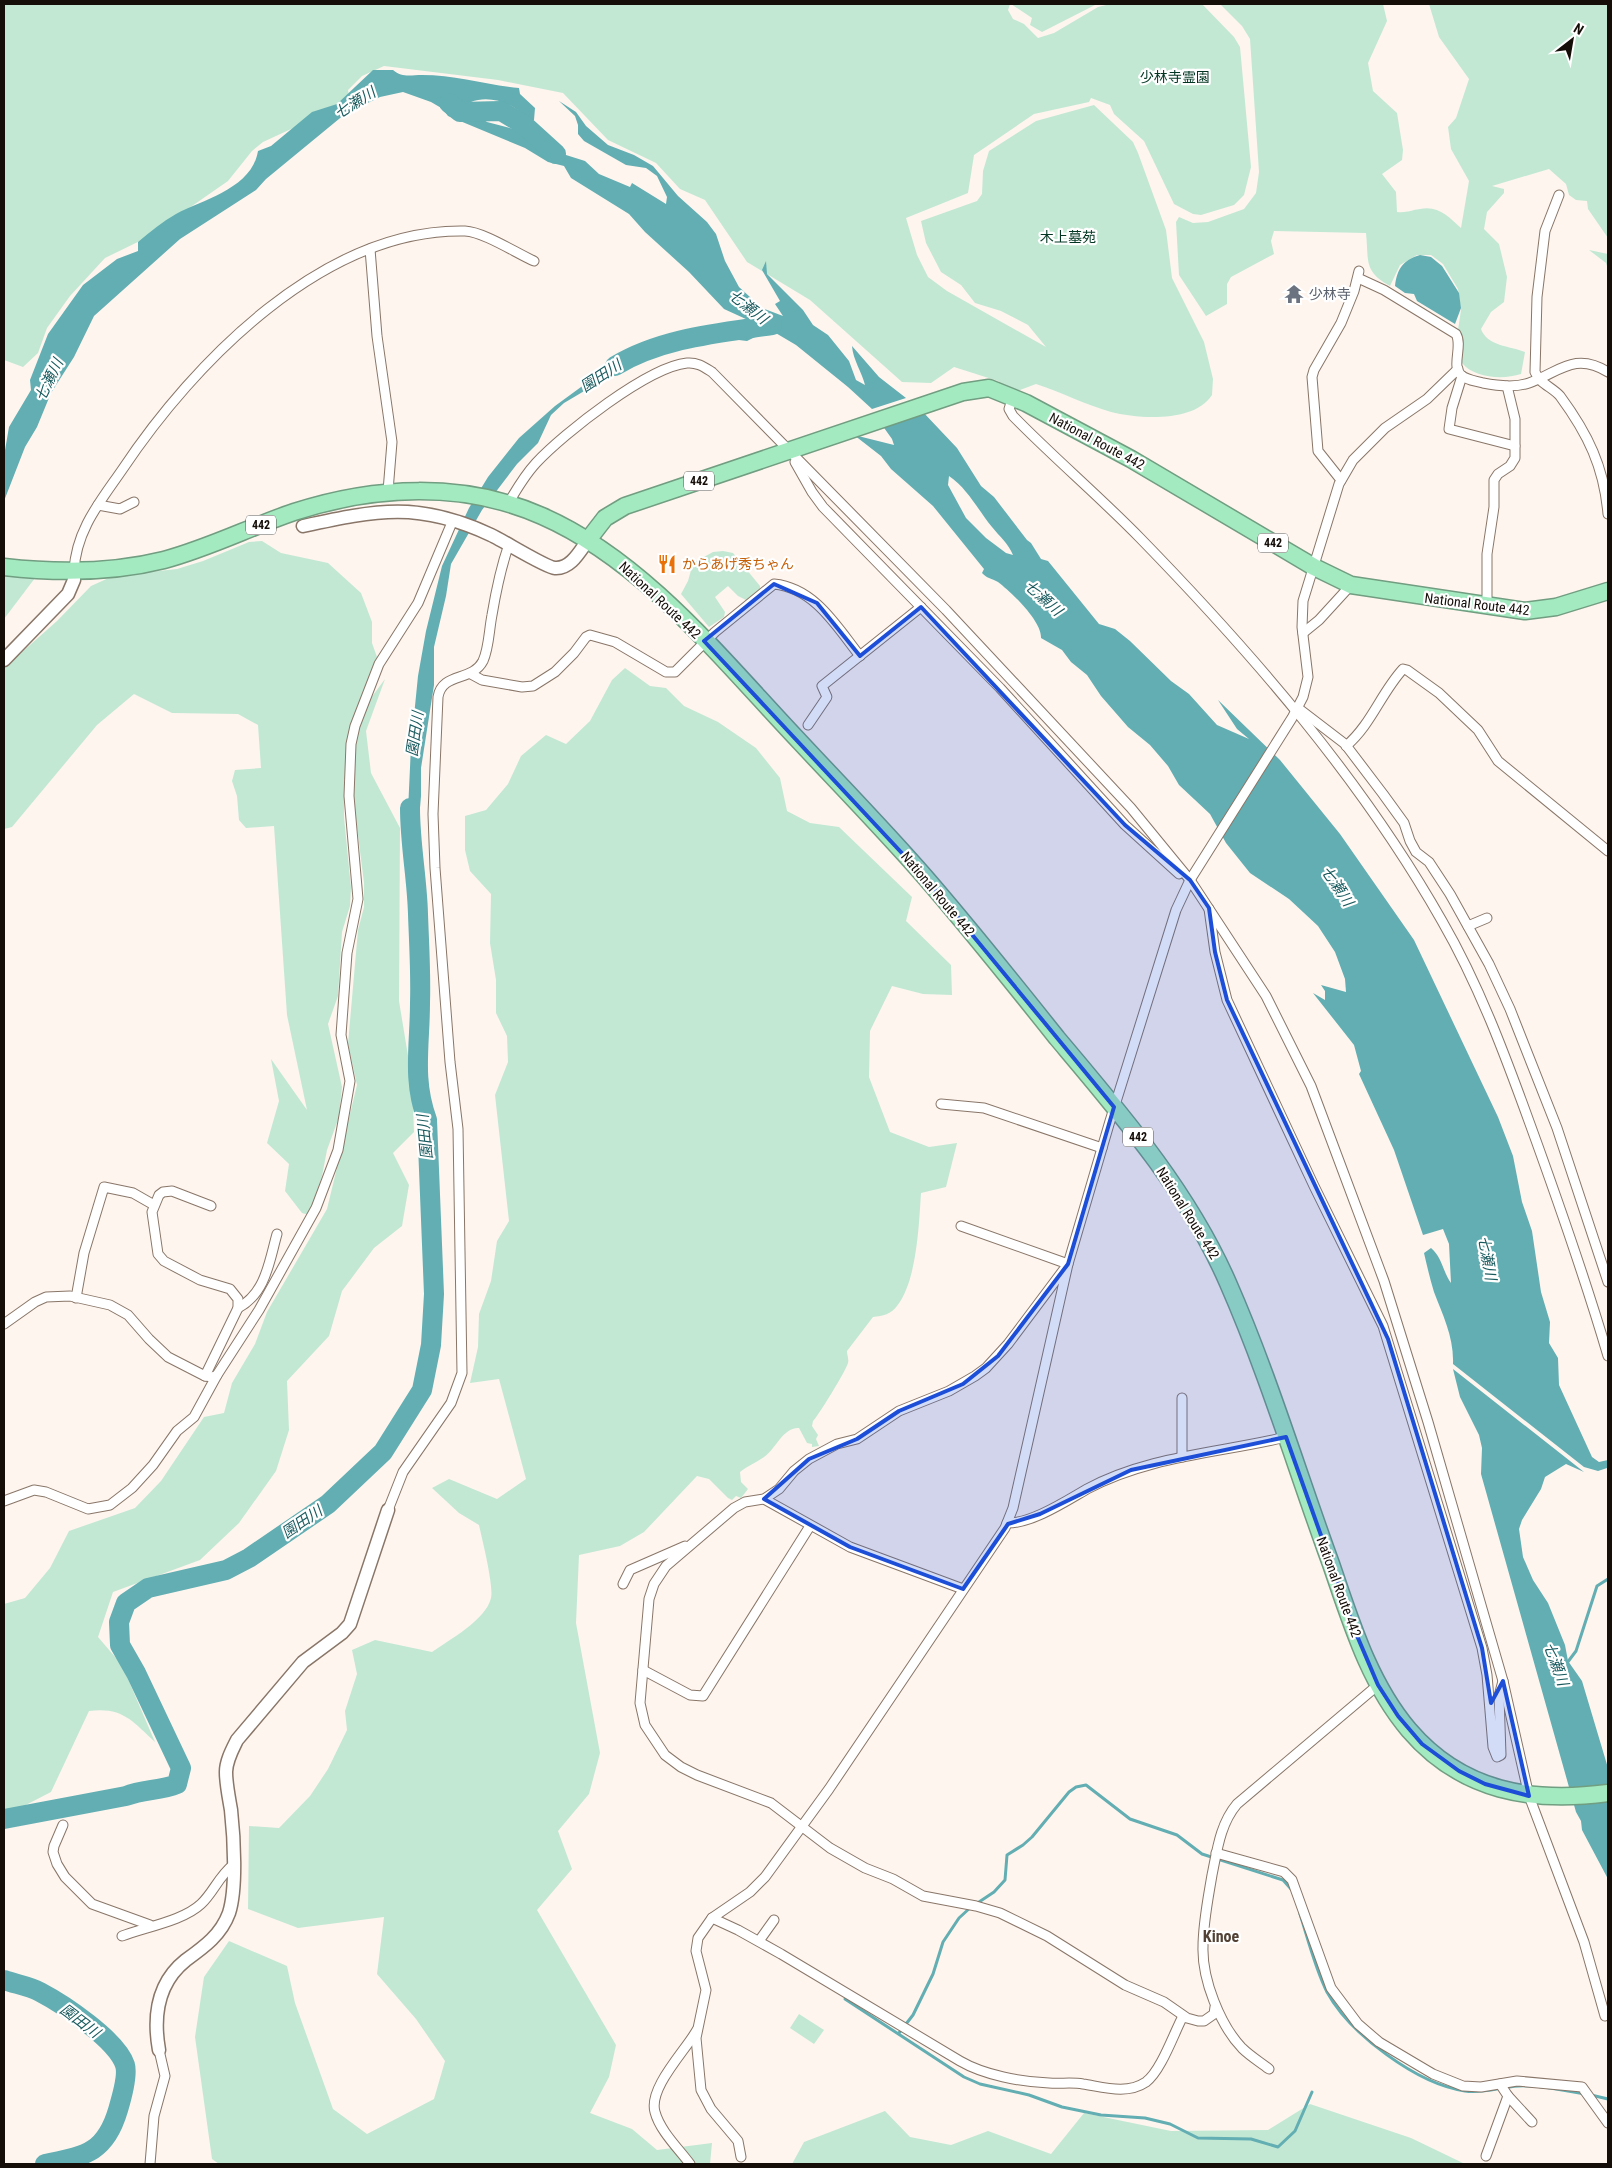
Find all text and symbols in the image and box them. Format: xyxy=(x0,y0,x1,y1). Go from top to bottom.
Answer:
north arrow xyxy=(1547,15,1597,65)
text: N xyxy=(1571,20,1586,38)
park label: 少林寺霊園 xyxy=(1140,69,1210,85)
water label: 七瀬川 xyxy=(331,82,381,123)
park label: 木上墓苑 xyxy=(1040,229,1096,245)
temple icon: 少林寺 xyxy=(1283,283,1305,305)
water label: 七瀬川 xyxy=(725,286,773,329)
place label: 少林寺 xyxy=(1309,286,1351,302)
water label: 七瀬川 xyxy=(31,354,68,404)
water label: 園田川 xyxy=(577,355,626,396)
street label: National Route 442 xyxy=(1047,409,1147,473)
road number: 442 xyxy=(684,472,714,491)
road number: 442 xyxy=(246,516,276,534)
road number: 442 xyxy=(1258,534,1288,552)
restaurant icon: からあげ秀ちゃん xyxy=(656,553,678,575)
place label: からあげ秀ちゃん xyxy=(682,556,794,572)
street label: National Route 442 xyxy=(616,558,704,642)
water label: 七瀬川 xyxy=(1020,576,1067,621)
street label: National Route 442 xyxy=(1424,590,1530,618)
water label: 園田川 xyxy=(403,708,427,758)
street label: National Route 442 xyxy=(898,848,978,940)
water label: 七瀬川 xyxy=(1317,862,1358,911)
water label: 園田川 xyxy=(413,1112,436,1160)
road number: 442 xyxy=(1123,1128,1153,1146)
street label: National Route 442 xyxy=(1153,1164,1223,1262)
water label: 七瀬川 xyxy=(1474,1234,1500,1284)
water label: 園田川 xyxy=(278,1501,327,1542)
street label: National Route 442 xyxy=(1313,1535,1365,1639)
water label: 七瀬川 xyxy=(1540,1640,1573,1690)
district label: Kinoe xyxy=(1203,1927,1240,1946)
water label: 園田川 xyxy=(57,2000,105,2043)

